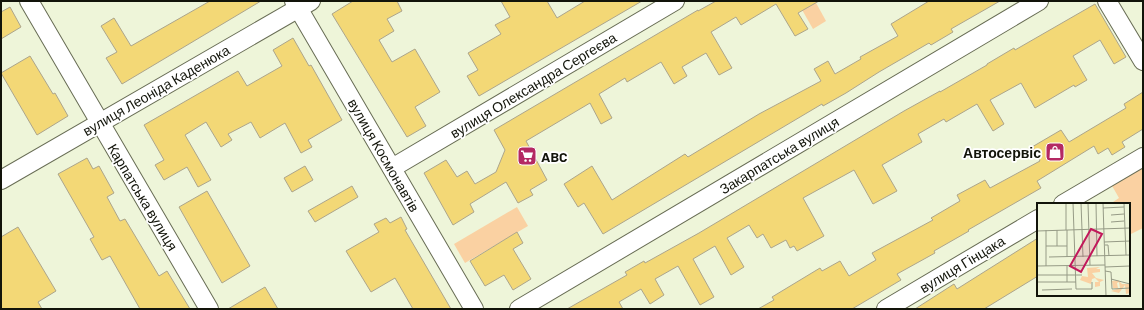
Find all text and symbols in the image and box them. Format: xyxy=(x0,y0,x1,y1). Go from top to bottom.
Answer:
street label: вулиця Олександра Сергеєва xyxy=(447,28,619,141)
street label: вулиця Леоніда Каденюка xyxy=(79,41,233,139)
street label: вулиця Космонавтів xyxy=(345,95,423,215)
street label: Закарпатська вулиця xyxy=(716,113,842,197)
street label: Карпатська вулиця xyxy=(104,140,182,254)
shop icon: Автосервіс xyxy=(1044,141,1066,163)
place label: Автосервіс xyxy=(963,144,1041,161)
supermarket icon: ABC xyxy=(516,145,538,167)
place label: ABC xyxy=(541,148,568,165)
inset map xyxy=(1037,203,1130,296)
street label: вулиця Гінцака xyxy=(916,232,1008,296)

